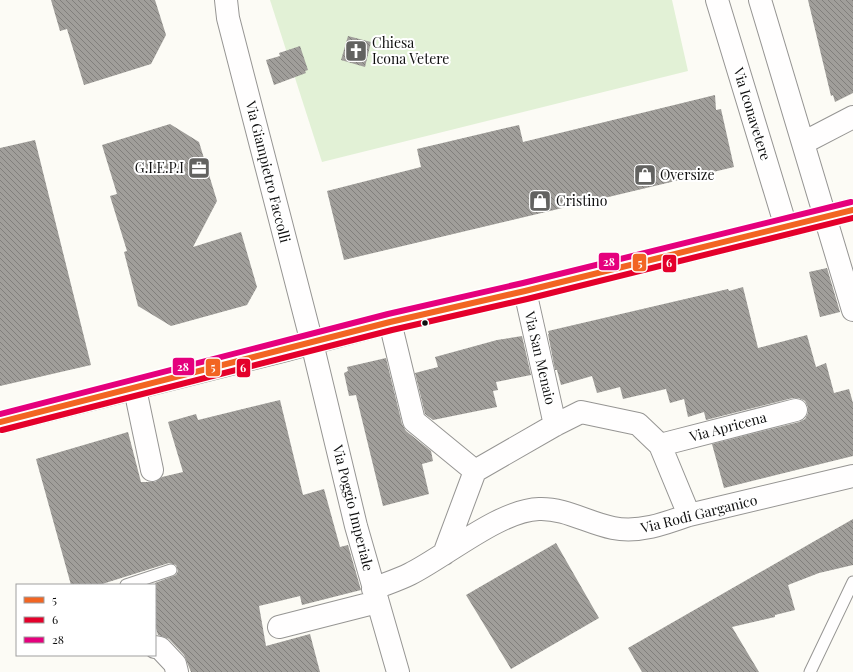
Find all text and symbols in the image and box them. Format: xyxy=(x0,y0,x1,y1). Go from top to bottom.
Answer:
place label: Chiesa Icona Vetere xyxy=(372,33,449,68)
church icon: Chiesa Icona Vetere xyxy=(343,38,369,64)
street label: Via Iconavetere xyxy=(729,64,776,163)
street label: Via Giampietro Faccolli xyxy=(241,98,295,245)
office icon: G.I.E.P.I xyxy=(186,155,212,181)
place label: G.I.E.P.I xyxy=(135,158,184,177)
shop icon: Oversize xyxy=(632,162,658,188)
place label: Oversize xyxy=(660,165,715,184)
shop icon: Cristino xyxy=(527,188,553,214)
place label: Cristino xyxy=(556,191,608,210)
line badge: 28 xyxy=(598,252,620,271)
line badge: 5 xyxy=(632,253,647,272)
text: 28 xyxy=(603,254,615,269)
line badge: 6 xyxy=(662,254,677,273)
text: 5 xyxy=(637,255,643,270)
text: 6 xyxy=(666,255,672,270)
street label: Via San Menaio xyxy=(520,308,561,407)
unlabelled marker xyxy=(420,318,430,328)
line badge: 28 xyxy=(172,357,195,376)
line badge: 5 xyxy=(205,358,221,377)
line badge: 6 xyxy=(236,358,251,378)
text: 28 xyxy=(177,359,189,374)
text: 5 xyxy=(210,359,216,374)
text: 6 xyxy=(240,360,246,375)
street label: Via Apricena xyxy=(686,407,768,446)
street label: Via Poggio Imperiale xyxy=(328,442,378,573)
street label: Via Rodi Garganico xyxy=(638,490,759,537)
legend xyxy=(16,584,156,656)
text: 5 xyxy=(52,591,57,607)
text: 6 xyxy=(52,611,58,627)
text: 28 xyxy=(52,631,64,647)

